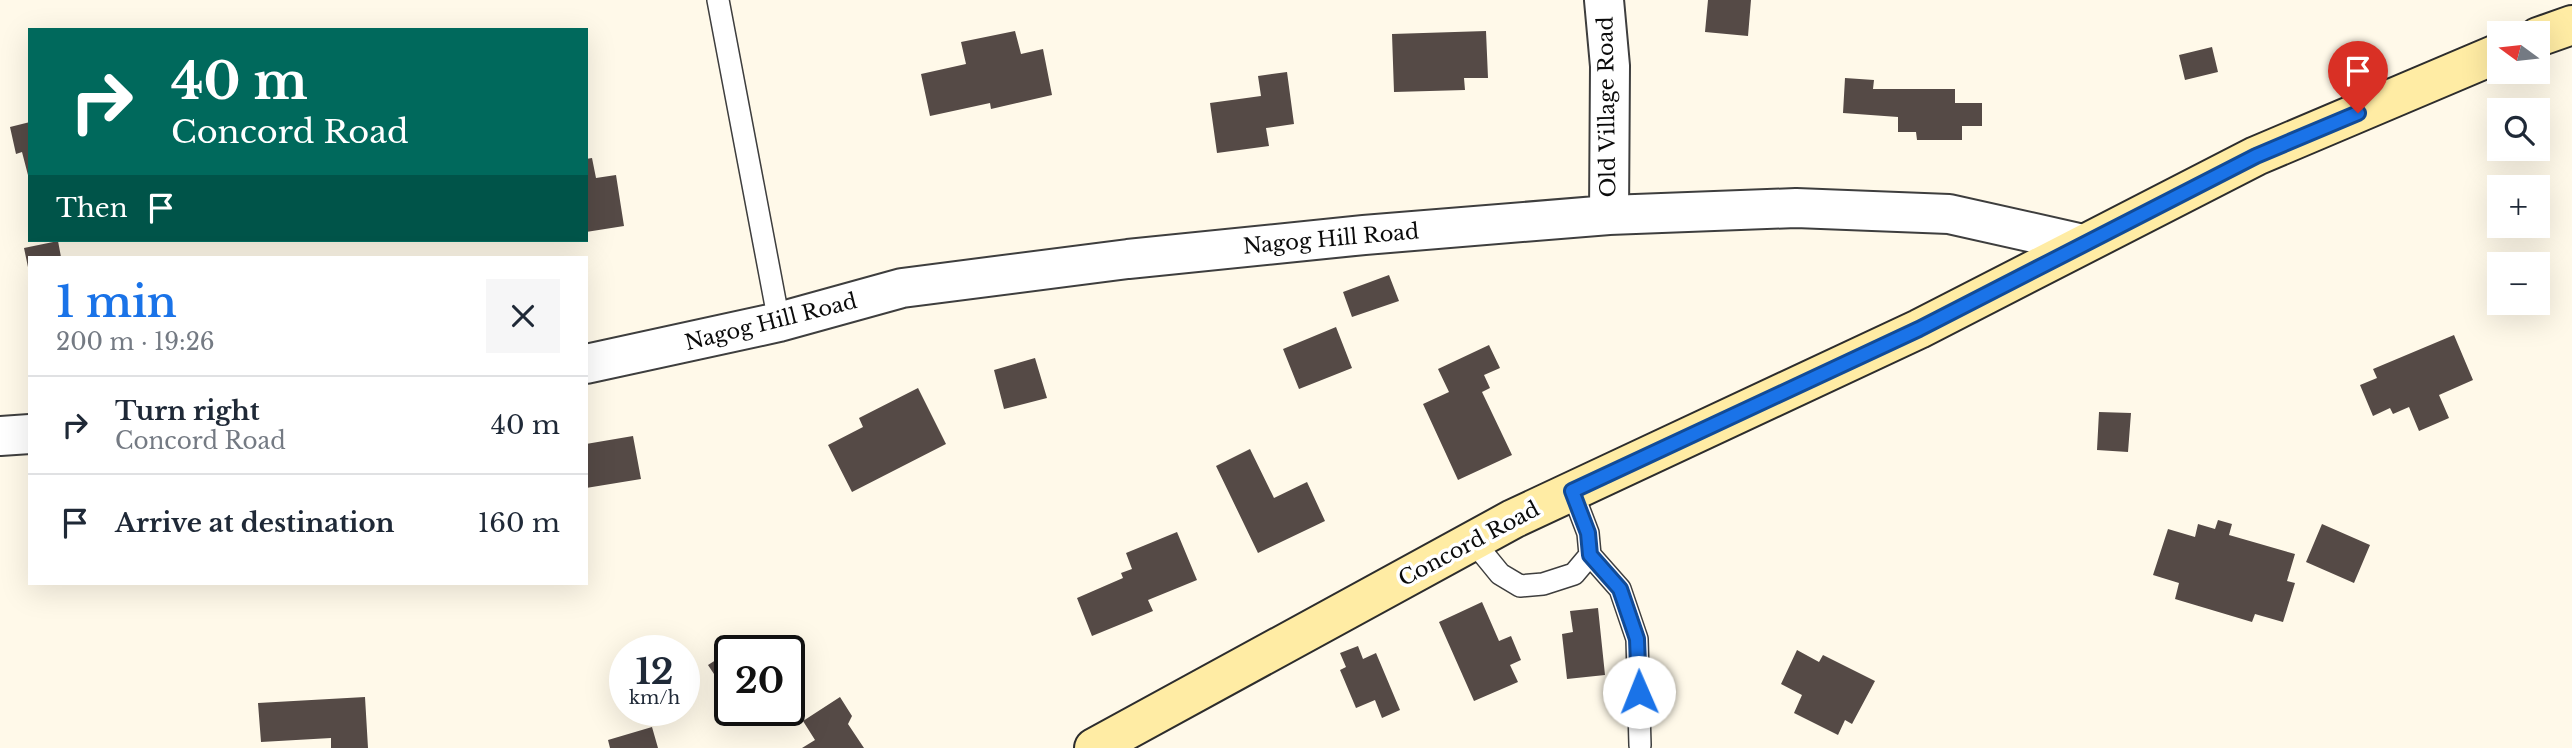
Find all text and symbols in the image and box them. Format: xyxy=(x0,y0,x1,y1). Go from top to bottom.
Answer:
street label: Old Village Road xyxy=(1592,16,1622,198)
north arrow xyxy=(2487,21,2550,84)
map controls xyxy=(2487,21,2550,315)
pin xyxy=(2328,41,2388,113)
text: 40 m xyxy=(171,51,308,112)
icon: arrive xyxy=(2339,52,2377,90)
icon: right xyxy=(56,56,147,147)
button: search xyxy=(2487,98,2550,161)
text: Concord Road xyxy=(171,112,409,152)
button: + xyxy=(2487,175,2550,238)
icon: arrive xyxy=(142,189,180,227)
text: Then xyxy=(56,192,128,224)
street label: Nagog Hill Road xyxy=(1242,218,1420,260)
button: − xyxy=(2487,252,2550,315)
text: 1 min xyxy=(56,276,177,328)
button: close xyxy=(486,279,560,353)
street label: Nagog Hill Road xyxy=(682,288,860,356)
text: 200 m · 19:26 xyxy=(56,328,215,356)
text: Turn right xyxy=(115,395,260,427)
icon: right xyxy=(56,406,94,444)
text: 40 m xyxy=(491,409,560,441)
text: Concord Road xyxy=(115,427,286,455)
street label: Concord Road xyxy=(1394,496,1544,592)
icon: arrive xyxy=(56,504,94,542)
text: Arrive at destination xyxy=(115,507,395,539)
text: 160 m xyxy=(478,507,560,539)
speed limit sign: 20 xyxy=(714,635,805,726)
text: 12 xyxy=(635,650,674,693)
position arrow xyxy=(1602,655,1676,729)
text: km/h xyxy=(629,687,680,709)

